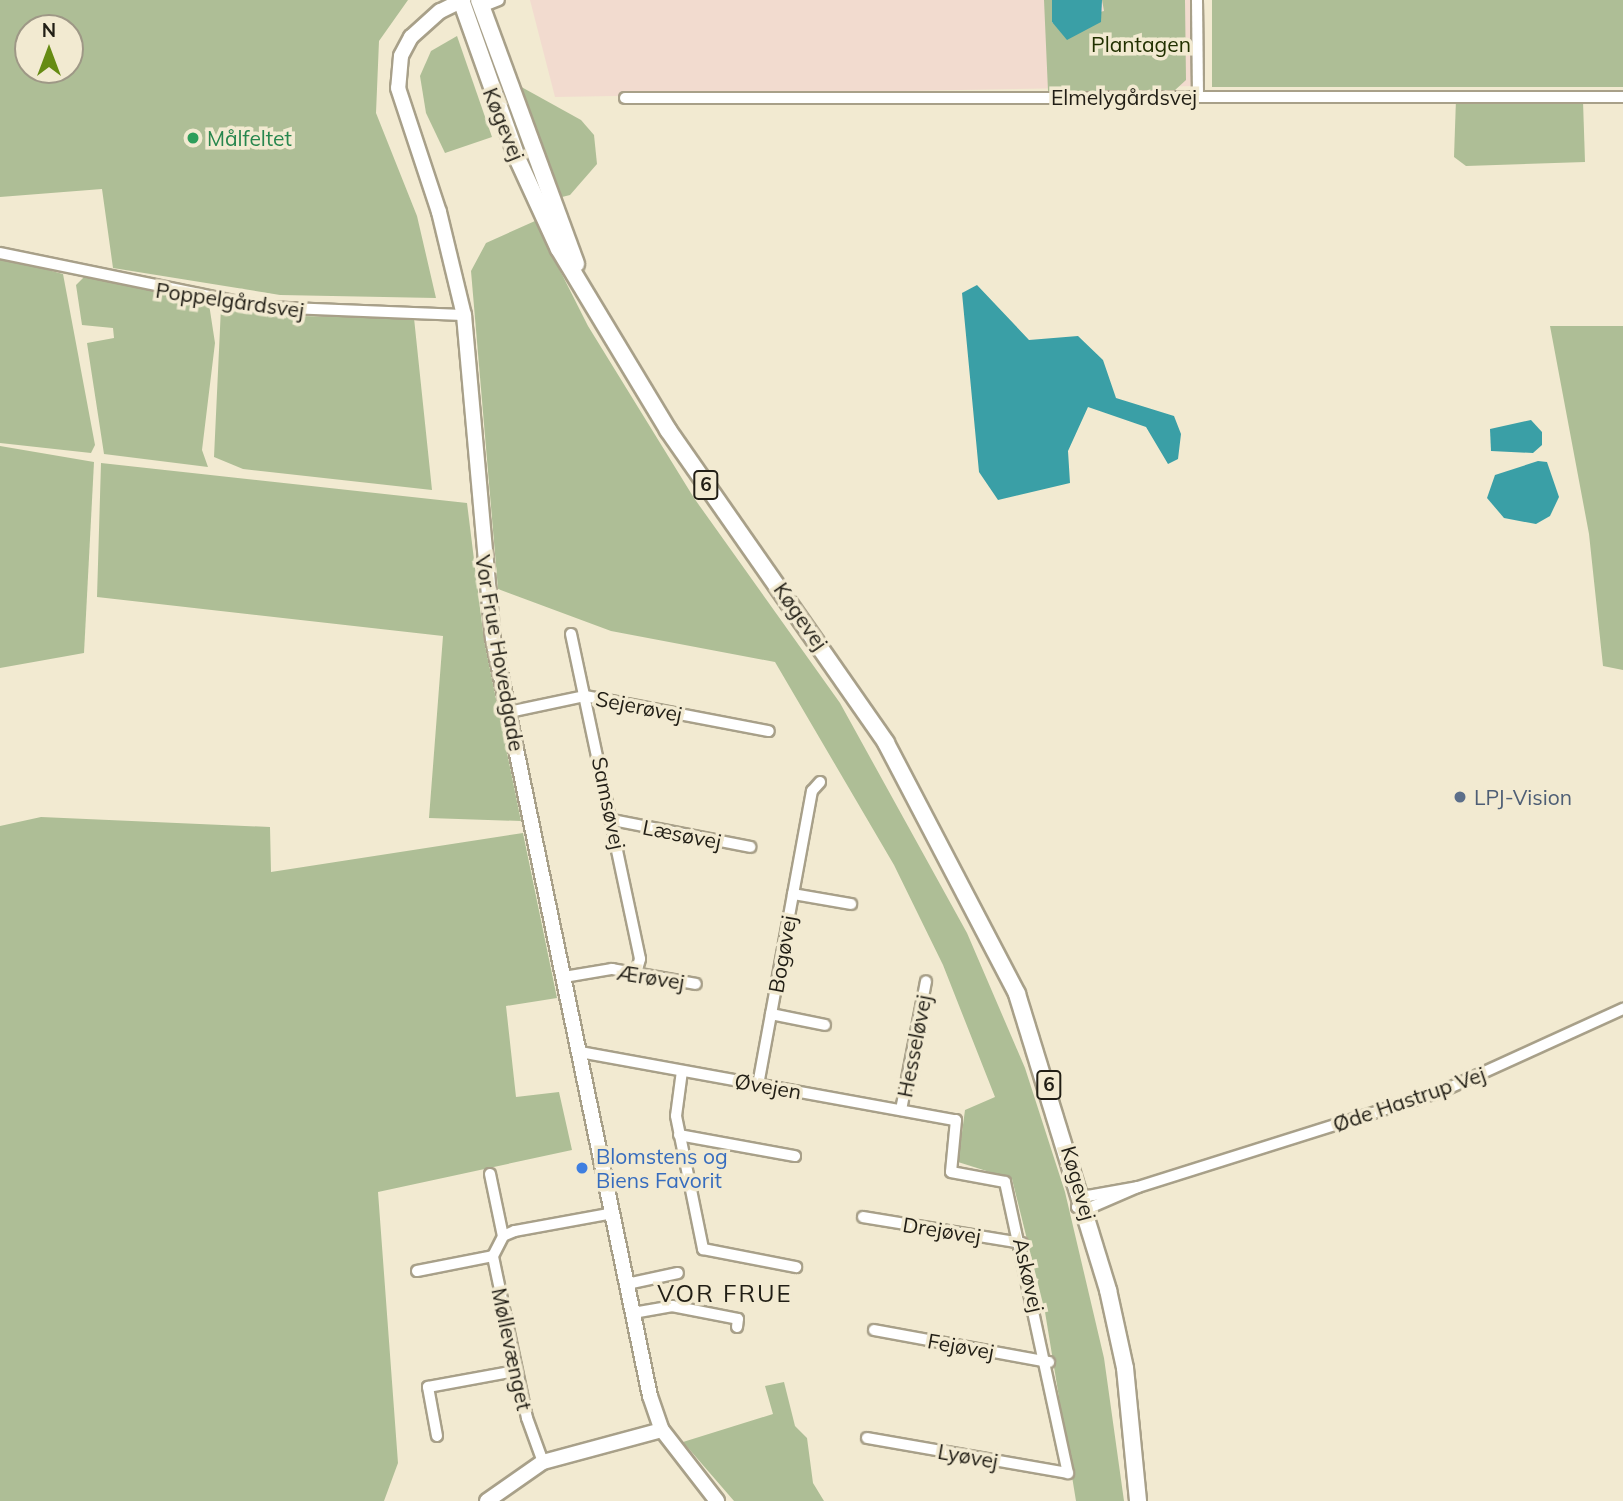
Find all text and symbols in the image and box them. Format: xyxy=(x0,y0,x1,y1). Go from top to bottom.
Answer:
north arrow xyxy=(14,14,84,84)
text: N xyxy=(42,18,56,42)
park label: Plantagen xyxy=(1091,31,1191,57)
street label: Køgevej xyxy=(478,84,530,164)
street label: Elmelygårdsvej xyxy=(1051,84,1197,110)
place label: Målfeltet xyxy=(207,125,292,151)
marker: Målfeltet xyxy=(185,130,201,146)
street label: Poppelgårdsvej xyxy=(154,277,306,323)
road number: 6 xyxy=(692,470,720,500)
street label: Vor Frue Hovedgade xyxy=(470,553,530,753)
street label: Køgevej xyxy=(769,577,833,655)
street label: Sejerøvej xyxy=(594,685,684,727)
street label: Samsøvej xyxy=(587,755,631,851)
place label: LPJ-Vision xyxy=(1474,784,1572,810)
marker: LPJ-Vision xyxy=(1452,789,1468,805)
street label: Læsøvej xyxy=(641,814,723,854)
street label: Bogøvej xyxy=(763,913,801,995)
street label: Ærøvej xyxy=(616,959,686,995)
street label: Hesseløvej xyxy=(892,993,936,1099)
street label: Øde Hastrup Vej xyxy=(1329,1061,1489,1137)
street label: Øvejen xyxy=(733,1068,803,1104)
road number: 6 xyxy=(1035,1070,1063,1100)
place label: Blomstens og Biens Favorit xyxy=(596,1143,728,1193)
street label: Køgevej xyxy=(1056,1143,1102,1223)
marker: Blomstens og Biens Favorit xyxy=(574,1160,590,1176)
street label: Drejøvej xyxy=(901,1211,983,1249)
street label: Askøvej xyxy=(1008,1235,1050,1315)
district label: VOR FRUE xyxy=(658,1280,792,1308)
street label: Møllevænget xyxy=(487,1285,537,1413)
street label: Fejøvej xyxy=(926,1328,996,1364)
street label: Lyøvej xyxy=(936,1438,1000,1474)

